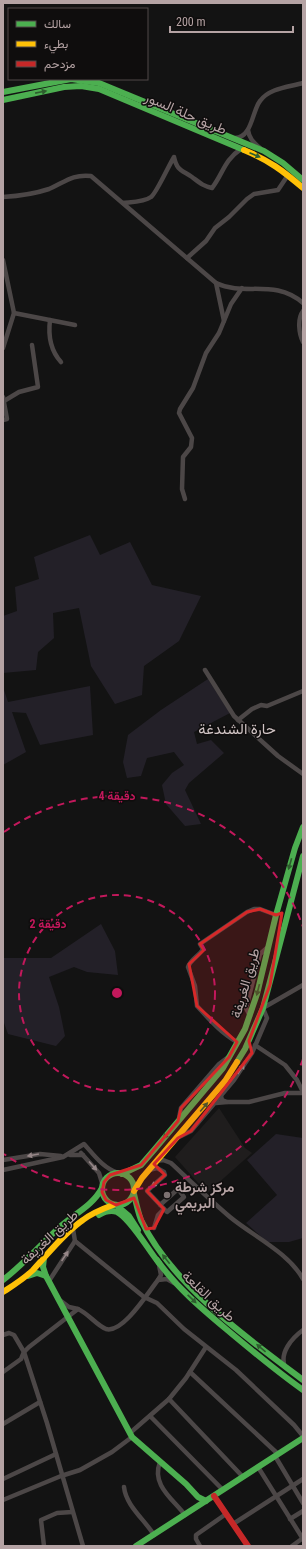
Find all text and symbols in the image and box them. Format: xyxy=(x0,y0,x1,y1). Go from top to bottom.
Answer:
legend xyxy=(8,8,148,80)
scale bar xyxy=(170,8,293,34)
text: 200 m xyxy=(176,15,206,29)
text: سالك xyxy=(44,17,71,31)
text: بطيء xyxy=(44,37,68,54)
text: مزدحم xyxy=(44,57,75,72)
street label: طريق حلة السور xyxy=(141,88,229,138)
one-way arrow xyxy=(35,89,47,95)
one-way arrow xyxy=(250,152,262,158)
district label: حارة الشندغة xyxy=(198,720,276,738)
text: 4 دقيقة xyxy=(98,789,136,803)
one-way arrow xyxy=(287,858,293,870)
text: 2 دقيقة xyxy=(29,917,67,931)
street label: طريق الغريفة xyxy=(227,946,264,1020)
one-way arrow xyxy=(254,984,260,996)
centre of rings xyxy=(110,986,124,1000)
one-way arrow xyxy=(237,1064,245,1074)
one-way arrow xyxy=(199,1102,208,1112)
one-way arrow xyxy=(163,1128,172,1139)
one-way arrow xyxy=(27,1152,39,1158)
one-way arrow xyxy=(88,1161,98,1171)
one-way arrow xyxy=(151,1178,161,1187)
place label: مركز شرطة البريمي xyxy=(175,1179,235,1215)
marker: مركز شرطة البريمي xyxy=(162,1190,172,1200)
street label: طريق الغريفة xyxy=(17,1207,82,1268)
one-way arrow xyxy=(61,1251,69,1261)
one-way arrow xyxy=(162,1254,171,1265)
street label: طريق القلعة xyxy=(178,1267,239,1325)
one-way arrow xyxy=(187,1294,197,1304)
one-way arrow xyxy=(256,1343,266,1352)

